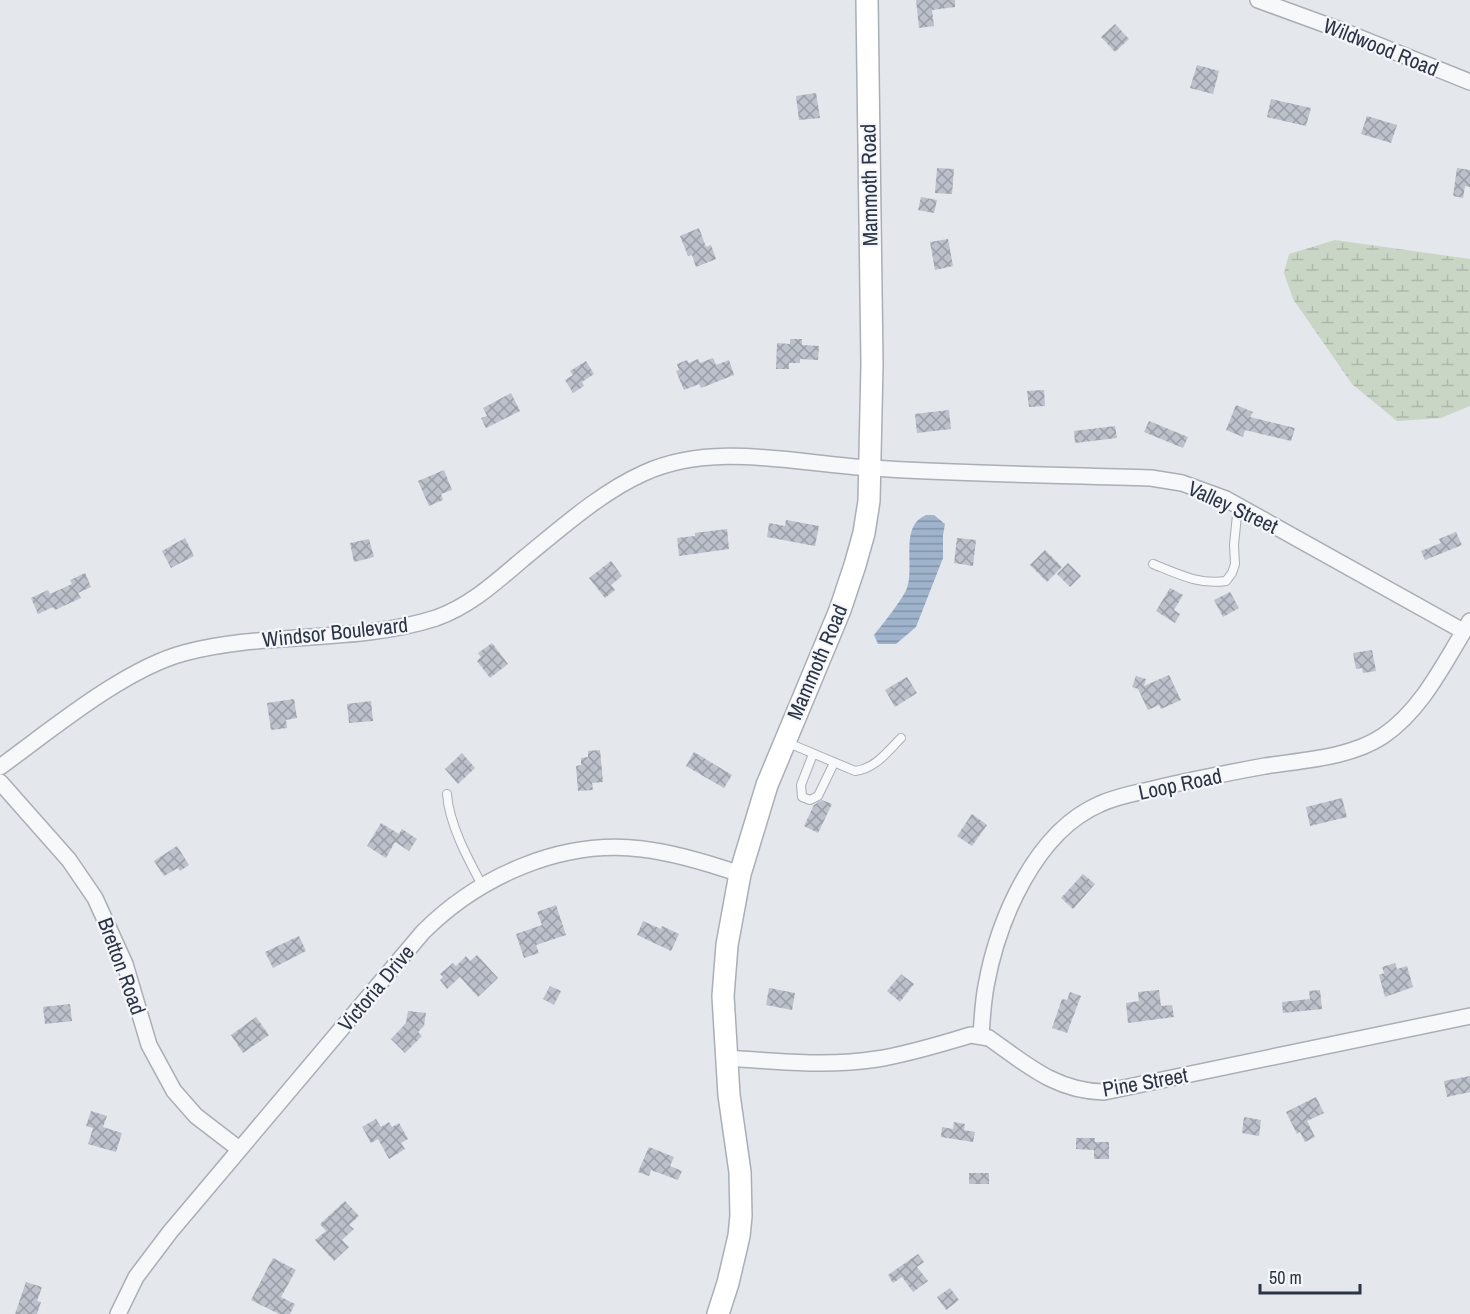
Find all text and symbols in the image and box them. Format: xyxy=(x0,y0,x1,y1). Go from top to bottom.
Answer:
street label: Wildwood Road xyxy=(1319,11,1443,83)
street label: Mammoth Road xyxy=(853,124,885,246)
street label: Valley Street xyxy=(1183,473,1283,541)
street label: Mammoth Road xyxy=(780,600,854,724)
street label: Windsor Boulevard xyxy=(261,610,409,654)
street label: Loop Road xyxy=(1136,761,1224,807)
street label: Bretton Road xyxy=(91,913,153,1019)
street label: Victoria Drive xyxy=(331,938,421,1038)
street label: Pine Street xyxy=(1100,1060,1190,1104)
scale bar xyxy=(1260,1257,1360,1295)
text: 50 m xyxy=(1269,1265,1302,1290)

